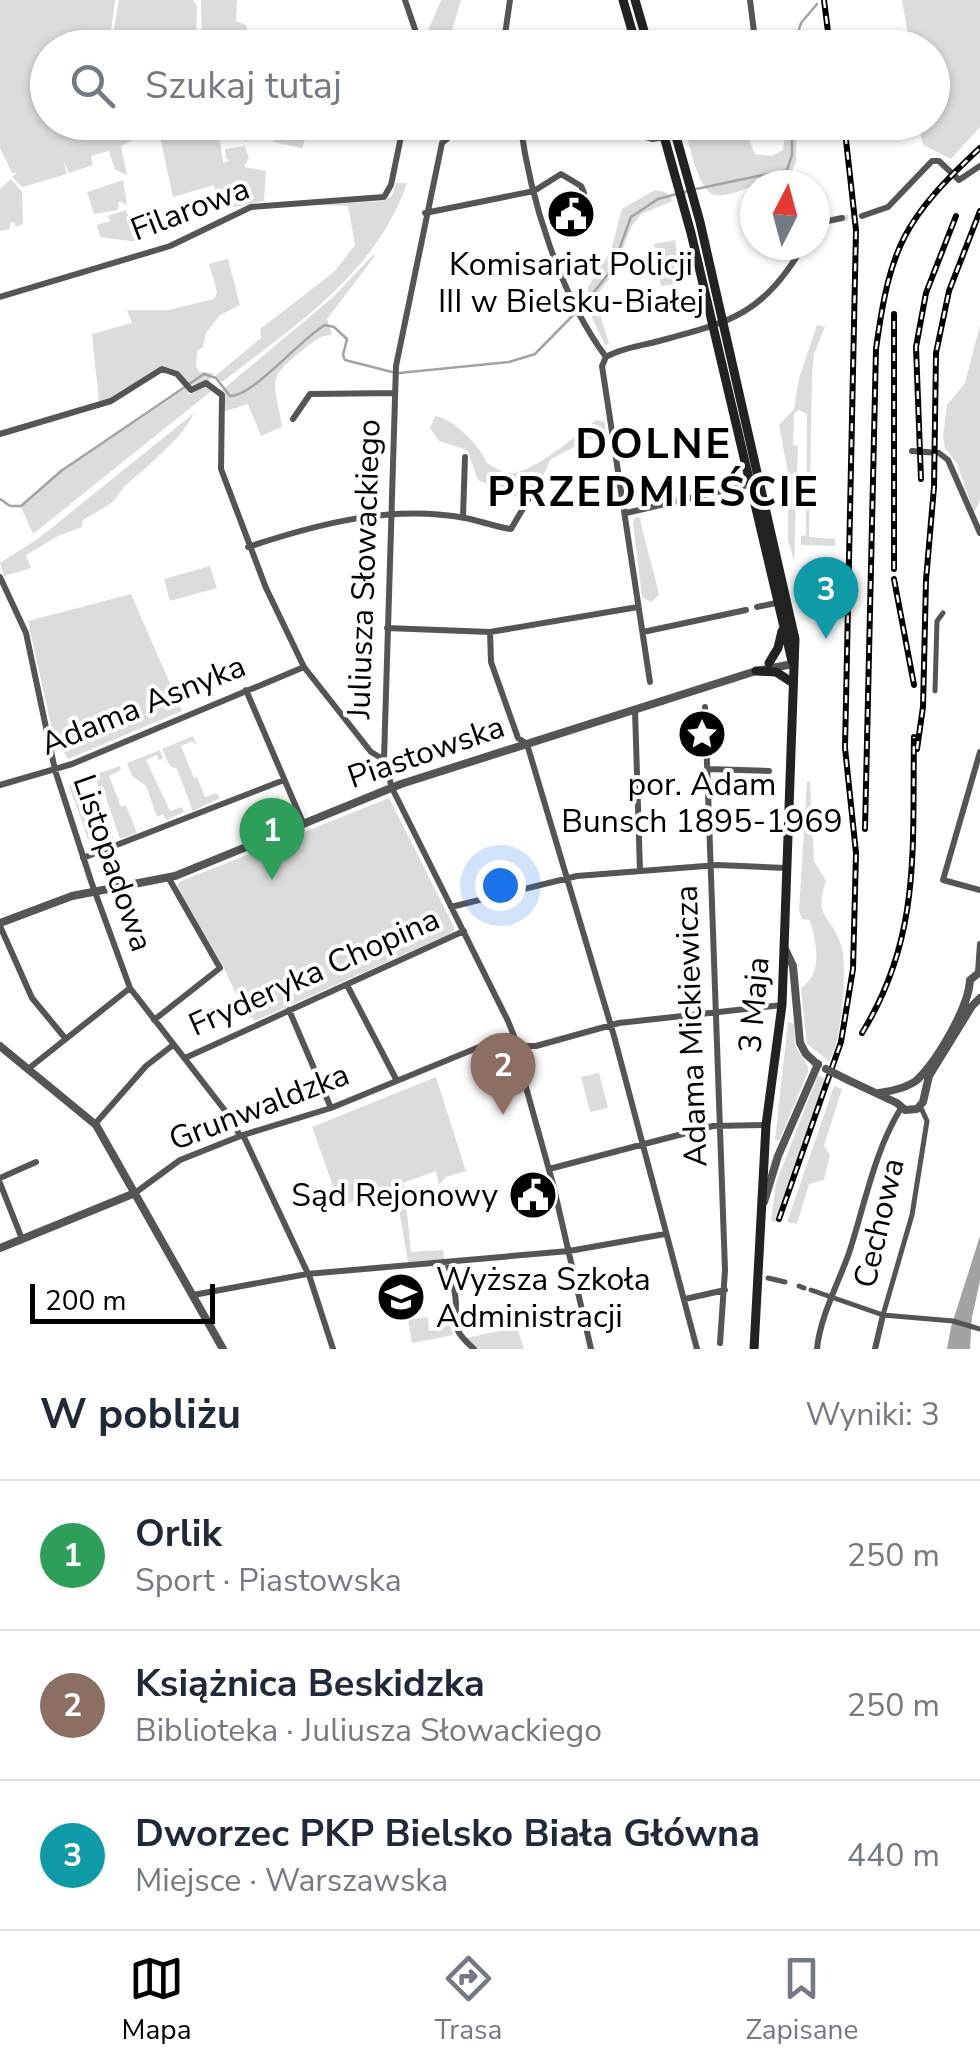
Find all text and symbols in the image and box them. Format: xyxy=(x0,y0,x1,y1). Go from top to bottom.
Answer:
search box xyxy=(30,30,950,140)
icon: search xyxy=(65,58,120,113)
text: Szukaj tutaj xyxy=(145,60,342,111)
street label: Filarowa xyxy=(125,167,255,251)
north arrow xyxy=(740,170,830,260)
public building icon: Komisariat Policji III w Bielsku-Białej xyxy=(545,188,597,240)
place label: Komisariat Policji III w Bielsku-Białej xyxy=(438,243,704,323)
district label: DOLNE PRZEDMIEŚCIE xyxy=(487,416,821,521)
street label: Juliusza Słowackiego xyxy=(337,418,391,721)
pin: 3 xyxy=(794,556,858,639)
street label: Adama Asnyka xyxy=(34,644,252,766)
street label: Piastowska xyxy=(342,705,510,799)
place icon: por. Adam Bunsch 1895-1969 xyxy=(676,708,728,760)
place label: por. Adam Bunsch 1895-1969 xyxy=(561,763,843,843)
street label: Listopadowa xyxy=(63,769,163,957)
pin: 1 xyxy=(240,798,304,880)
your location xyxy=(475,860,526,911)
street label: Adama Mickiewicza xyxy=(665,884,717,1168)
street label: Fryderyka Chopina xyxy=(182,897,446,1047)
street label: 3 Maja xyxy=(728,955,780,1055)
pin: 2 xyxy=(470,1032,536,1115)
street label: Grunwaldzka xyxy=(163,1053,355,1161)
street label: Cechowa xyxy=(843,1154,915,1292)
public building icon: Sąd Rejonowy xyxy=(507,1169,559,1221)
place label: Sąd Rejonowy xyxy=(291,1174,499,1217)
place label: Wyższa Szkoła Administracji xyxy=(436,1258,651,1338)
school or university icon: Wyższa Szkoła Administracji xyxy=(375,1271,427,1323)
scale bar xyxy=(30,1279,215,1324)
text: 200 m xyxy=(45,1282,127,1320)
text: W pobliżu xyxy=(40,1386,241,1443)
text: Wyniki: 3 xyxy=(805,1393,940,1436)
text: Orlik xyxy=(135,1508,222,1559)
text: 1 xyxy=(63,1534,82,1577)
text: 250 m xyxy=(847,1534,940,1577)
text: Sport · Piastowska xyxy=(135,1559,402,1602)
text: Książnica Beskidzka xyxy=(135,1658,485,1709)
text: 2 xyxy=(63,1684,82,1727)
text: 250 m xyxy=(847,1684,940,1727)
text: Biblioteka · Juliusza Słowackiego xyxy=(135,1709,602,1752)
text: Dworzec PKP Bielsko Biała Główna xyxy=(135,1808,760,1859)
text: 3 xyxy=(63,1834,82,1877)
text: 440 m xyxy=(847,1834,940,1877)
text: Miejsce · Warszawska xyxy=(135,1859,448,1902)
tab: Mapa xyxy=(122,1951,192,2049)
tab: Trasa xyxy=(435,1951,502,2049)
tab: Zapisane xyxy=(745,1951,858,2049)

